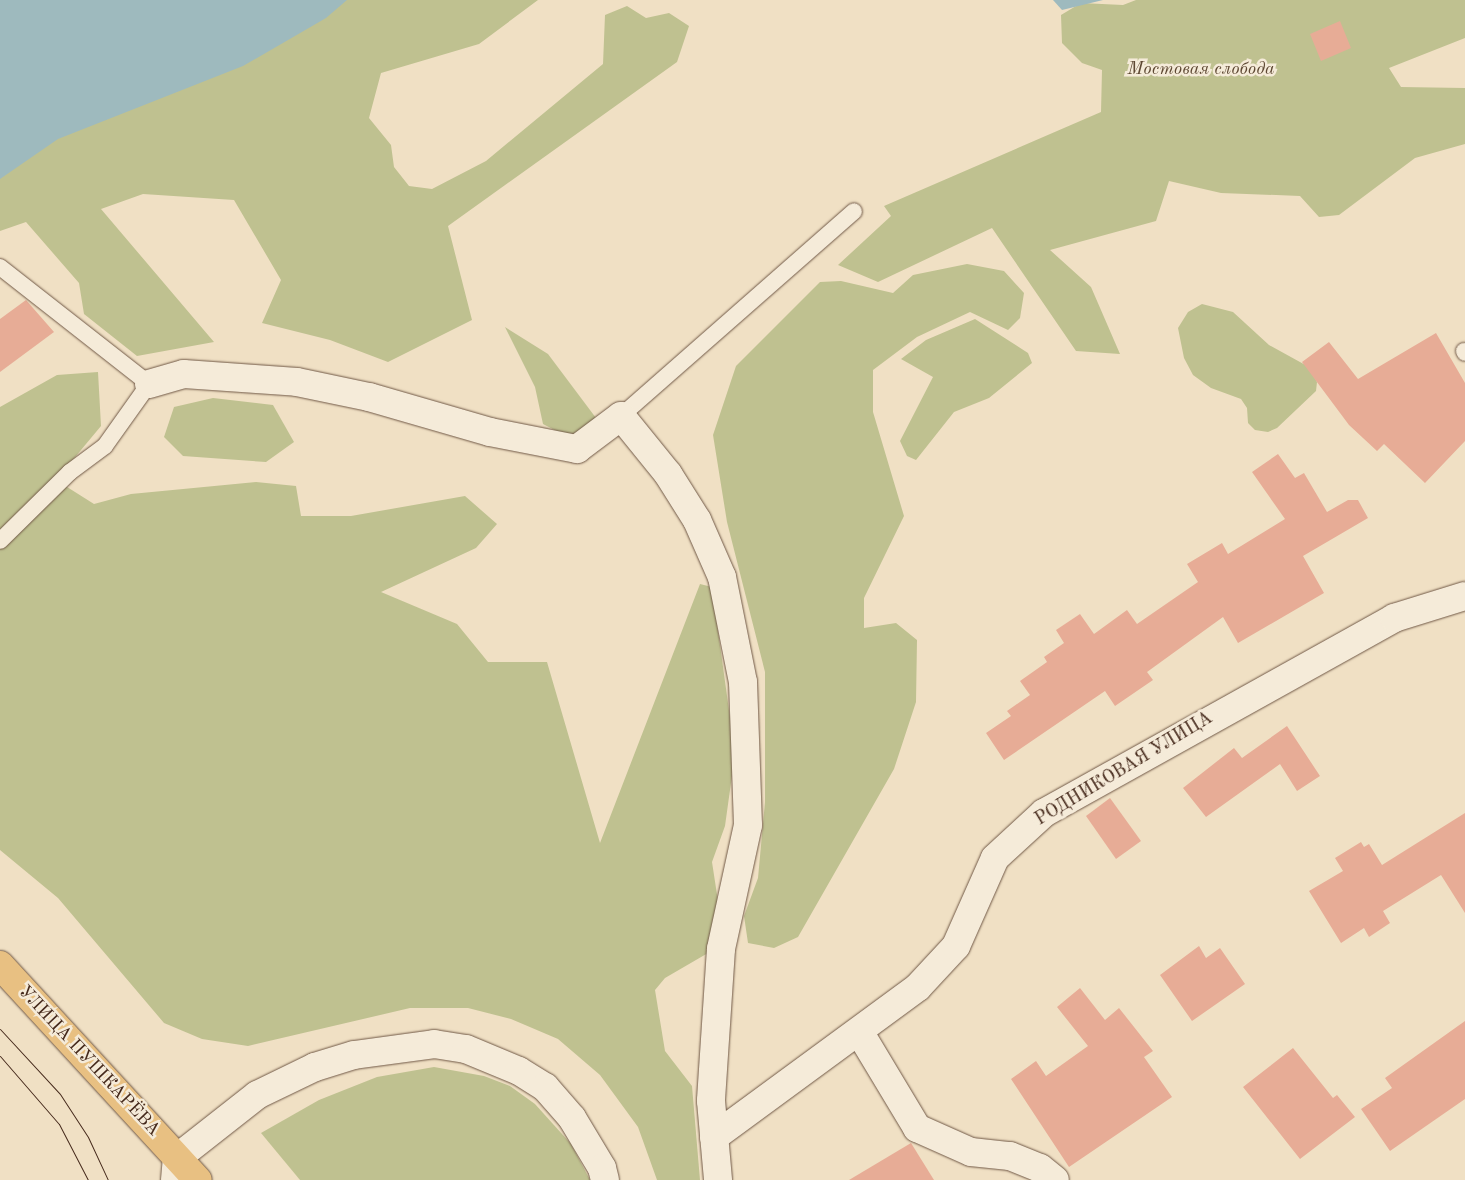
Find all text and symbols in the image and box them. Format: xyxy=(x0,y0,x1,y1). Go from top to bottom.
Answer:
park label: Мостовая слобода xyxy=(1127,58,1275,80)
street label: РОДНИКОВАЯ УЛИЦА xyxy=(1031,707,1217,831)
street label: УЛИЦА ПУШКАРЁВА xyxy=(14,981,164,1141)

